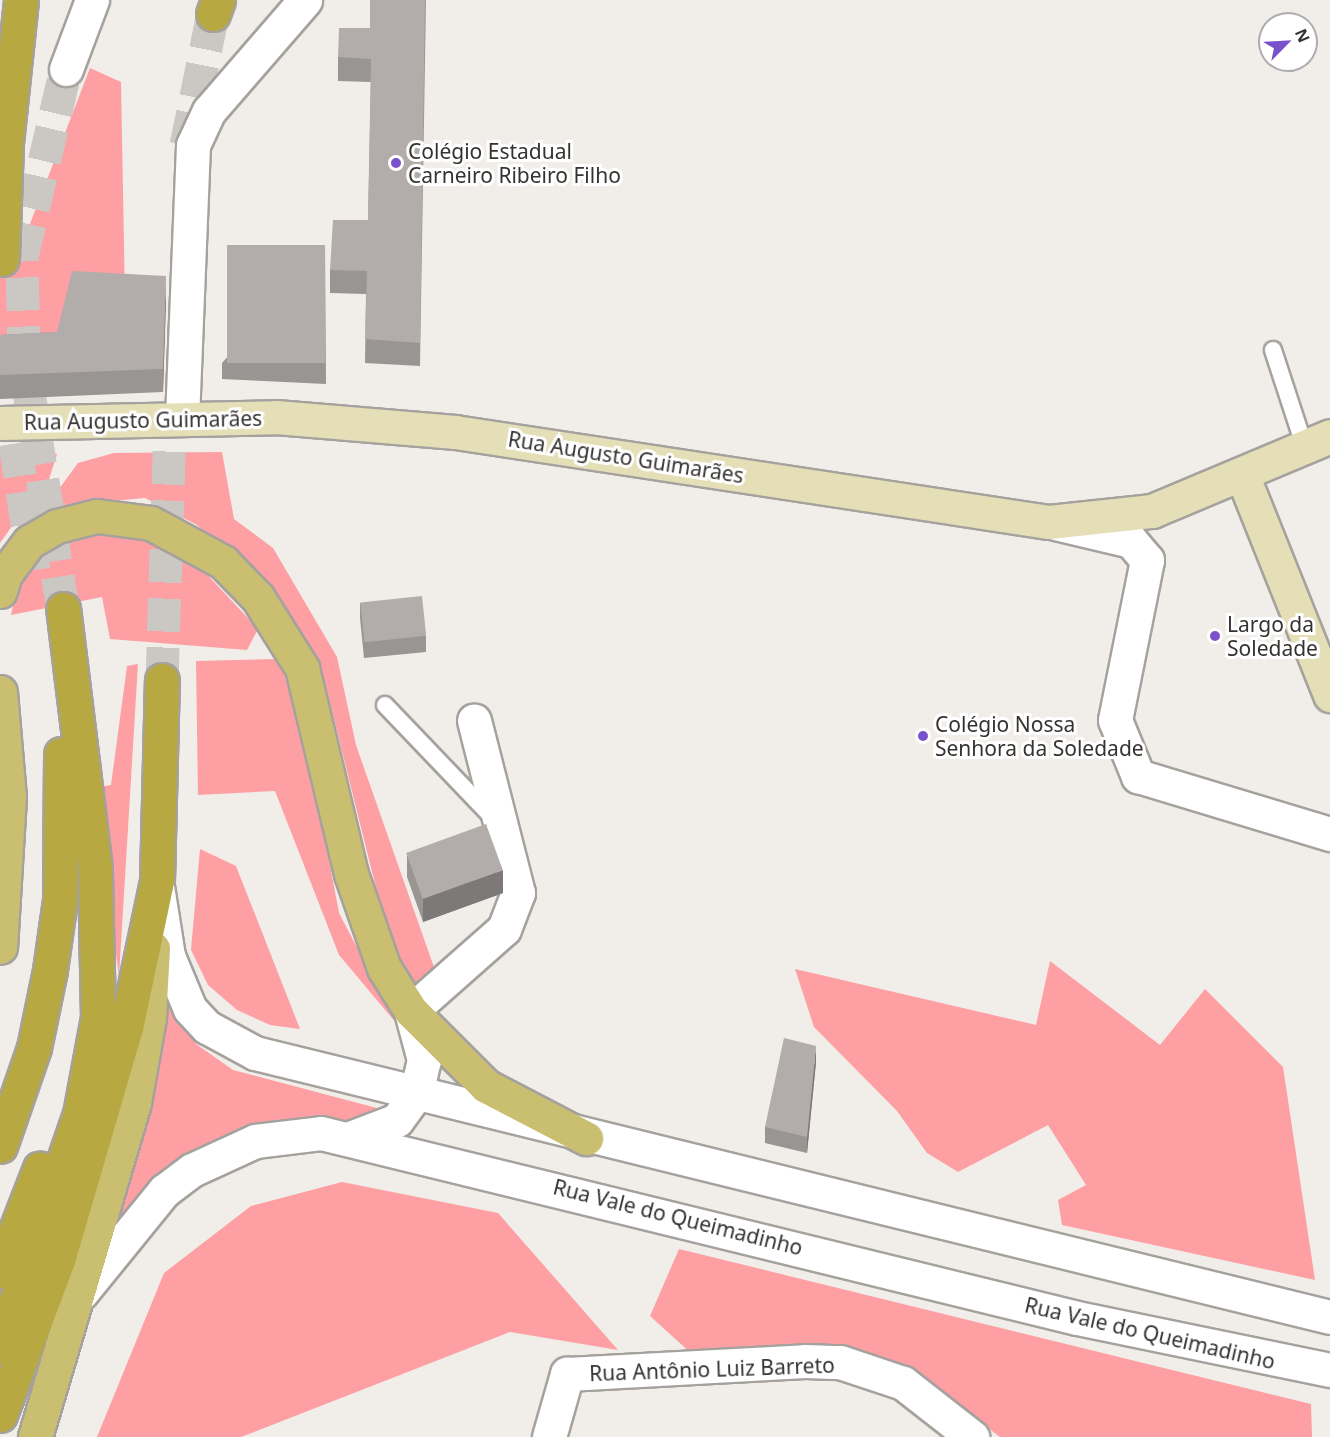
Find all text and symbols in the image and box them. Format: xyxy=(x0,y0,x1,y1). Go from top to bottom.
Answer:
north arrow xyxy=(1258,12,1318,72)
text: N xyxy=(1290,25,1315,46)
place label: Colégio Estadual Carneiro Ribeiro Filho xyxy=(408,138,621,188)
marker: Colégio Estadual Carneiro Ribeiro Filho xyxy=(389,156,403,170)
street label: Rua Augusto Guimarães xyxy=(24,405,262,435)
street label: Rua Augusto Guimarães xyxy=(506,426,746,488)
place label: Largo da Soledade xyxy=(1227,611,1318,661)
marker: Largo da Soledade xyxy=(1208,629,1222,643)
place label: Colégio Nossa Senhora da Soledade xyxy=(935,711,1144,761)
marker: Colégio Nossa Senhora da Soledade xyxy=(916,729,930,743)
street label: Rua Vale do Queimadinho xyxy=(551,1174,805,1260)
street label: Rua Vale do Queimadinho xyxy=(1022,1292,1278,1374)
street label: Rua Antônio Luiz Barreto xyxy=(589,1352,835,1386)

